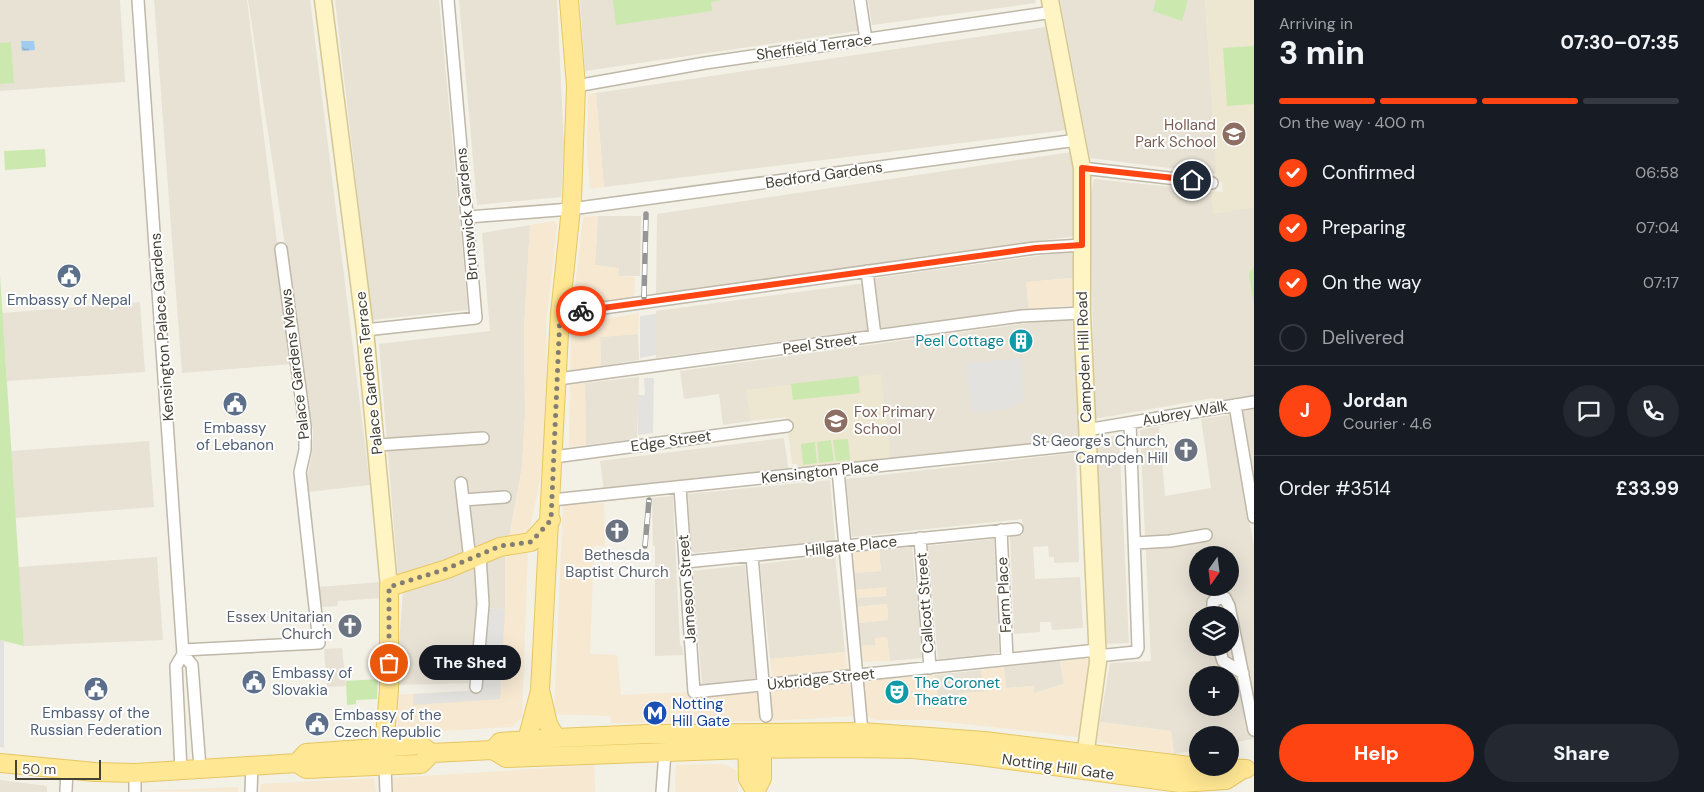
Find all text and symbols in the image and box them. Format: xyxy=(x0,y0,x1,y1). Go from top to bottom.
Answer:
text: Arriving in xyxy=(1279,13,1353,34)
street label: Sheffield Terrace xyxy=(755,29,873,65)
text: 07:30–07:35 xyxy=(1561,30,1679,55)
text: 3 min xyxy=(1279,32,1365,74)
text: On the way · 400 m xyxy=(1279,112,1425,133)
place label: Holland Park School xyxy=(1135,115,1216,152)
school or university icon: Holland Park School xyxy=(1221,121,1247,147)
street label: Brunswick Gardens xyxy=(451,147,483,281)
street label: Bedford Gardens xyxy=(764,157,884,193)
pin xyxy=(1171,159,1213,201)
icon: check xyxy=(1279,159,1307,187)
text: Confirmed xyxy=(1322,160,1415,185)
text: 06:58 xyxy=(1635,162,1679,183)
icon: home xyxy=(1178,166,1206,194)
icon: check xyxy=(1279,214,1307,242)
text: Preparing xyxy=(1322,215,1406,240)
text: 07:04 xyxy=(1636,217,1679,238)
street label: Kensington Palace Gardens xyxy=(145,232,179,422)
public building icon: Embassy of Nepal xyxy=(56,263,82,289)
icon: check xyxy=(1279,269,1307,297)
text: On the way xyxy=(1322,270,1422,295)
text: 07:17 xyxy=(1643,272,1679,293)
courier xyxy=(556,286,606,336)
street label: Palace Gardens Mews xyxy=(276,287,314,441)
place label: Embassy of Nepal xyxy=(7,290,131,310)
street label: Palace Gardens Terrace xyxy=(350,290,388,456)
street label: Campden Hill Road xyxy=(1072,291,1096,423)
icon: bike xyxy=(567,297,595,325)
text: Delivered xyxy=(1322,325,1404,350)
building icon: Peel Cottage xyxy=(1008,328,1034,354)
street label: Peel Street xyxy=(781,329,859,359)
place label: Peel Cottage xyxy=(915,331,1004,351)
button: chat xyxy=(1563,385,1615,437)
button: phone xyxy=(1627,385,1679,437)
text: Jordan xyxy=(1343,388,1408,413)
public building icon: Embassy of Lebanon xyxy=(222,391,248,417)
street label: Aubrey Walk xyxy=(1141,396,1230,430)
text: J xyxy=(1300,398,1310,423)
place label: Fox Primary School xyxy=(854,402,936,439)
school or university icon: Fox Primary School xyxy=(823,408,849,434)
text: Courier · 4.6 xyxy=(1343,413,1432,434)
place label: Embassy of Lebanon xyxy=(196,418,274,455)
street label: Edge Street xyxy=(630,425,713,457)
place label: St George's Church, Campden Hill xyxy=(1032,431,1168,468)
church icon: St George's Church, Campden Hill xyxy=(1173,437,1199,463)
street label: Kensington Place xyxy=(760,456,880,488)
text: Order #3514 xyxy=(1279,476,1391,501)
text: £33.99 xyxy=(1616,476,1679,501)
church icon: Bethesda Baptist Church xyxy=(604,518,630,544)
street label: Hillgate Place xyxy=(804,531,898,561)
street label: Jameson Street xyxy=(673,534,701,644)
place label: Bethesda Baptist Church xyxy=(565,545,669,582)
north arrow xyxy=(1189,546,1239,596)
map controls xyxy=(1189,546,1239,776)
street label: Callcott Street xyxy=(911,552,938,654)
street label: Farm Place xyxy=(992,557,1016,633)
button: layers xyxy=(1189,606,1239,656)
place label: Essex Unitarian Church xyxy=(227,607,332,644)
church icon: Essex Unitarian Church xyxy=(337,613,363,639)
pin xyxy=(368,642,410,684)
callout: The Shed xyxy=(419,646,522,680)
icon: bag xyxy=(375,649,403,677)
text: The Shed xyxy=(434,652,506,673)
place label: Embassy of Slovakia xyxy=(272,663,352,700)
street label: Uxbridge Street xyxy=(766,663,876,695)
button: + xyxy=(1189,666,1239,716)
public building icon: Embassy of Slovakia xyxy=(241,669,267,695)
place label: The Coronet Theatre xyxy=(914,673,1000,710)
public building icon: Embassy of the Russian Federation xyxy=(83,676,109,702)
theatre icon: The Coronet Theatre xyxy=(884,679,910,705)
place label: Notting Hill Gate xyxy=(672,694,730,731)
metro station icon: Notting Hill Gate xyxy=(642,700,668,726)
place label: Embassy of the Russian Federation xyxy=(30,703,162,740)
place label: Embassy of the Czech Republic xyxy=(334,705,441,742)
public building icon: Embassy of the Czech Republic xyxy=(304,711,330,737)
button: Help xyxy=(1279,724,1474,782)
button: Share xyxy=(1484,724,1679,782)
button: − xyxy=(1189,726,1239,776)
street label: Notting Hill Gate xyxy=(1001,749,1115,785)
scale bar xyxy=(15,757,101,780)
text: 50 m xyxy=(22,760,56,778)

